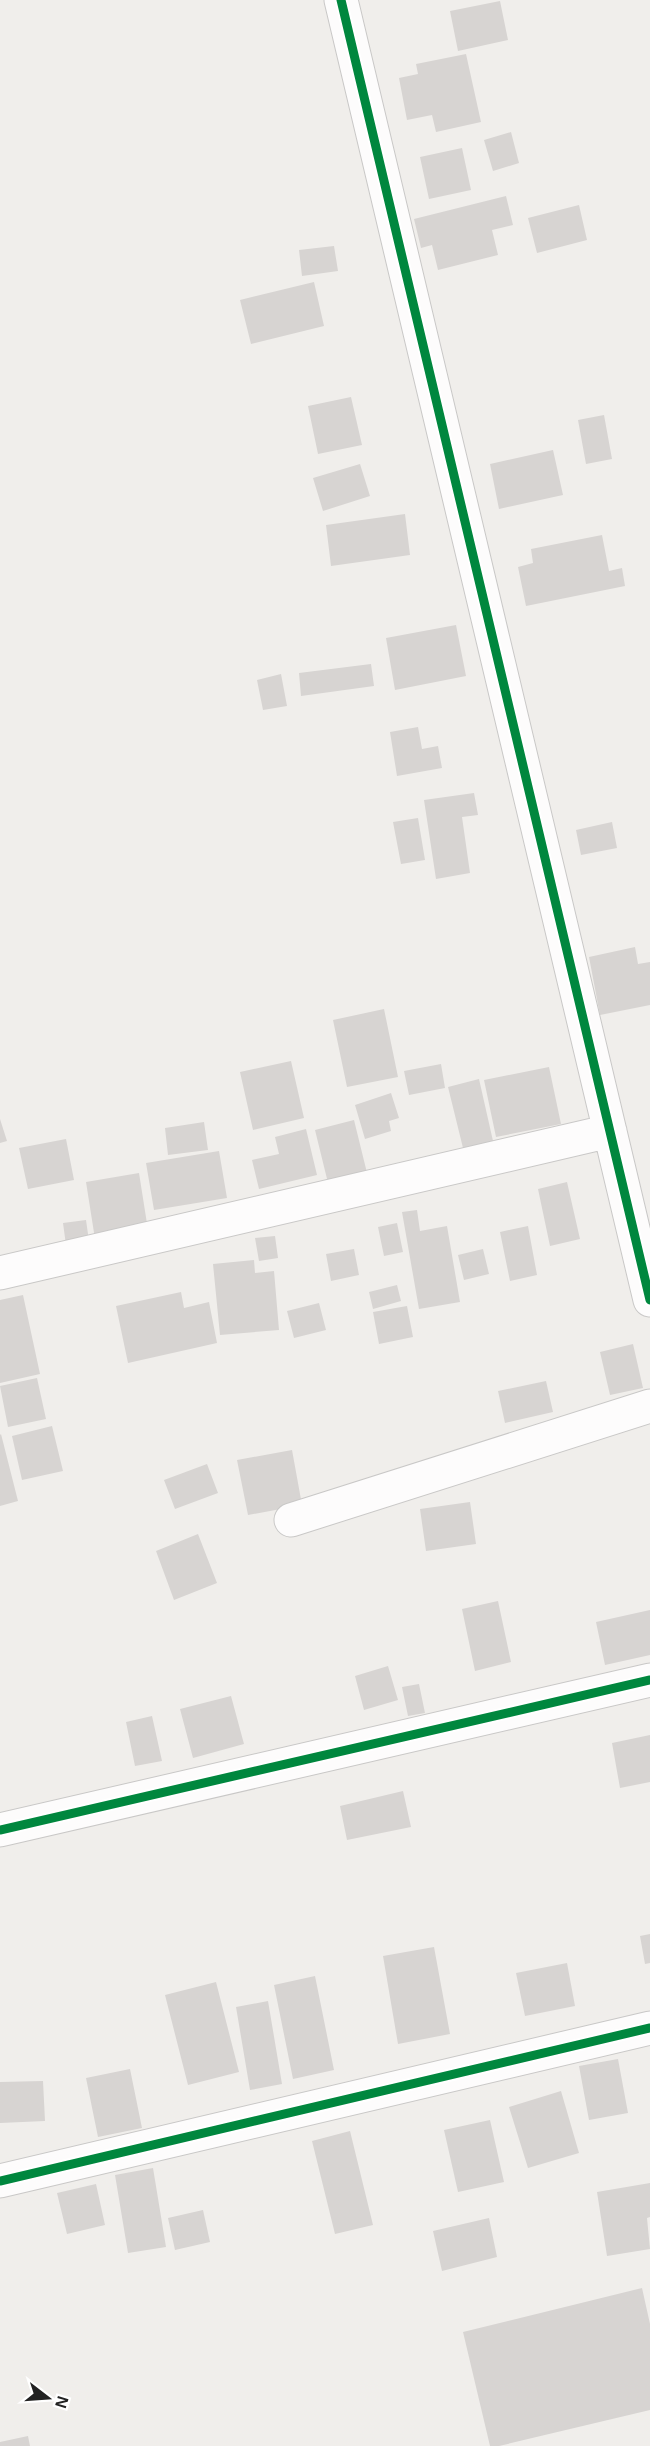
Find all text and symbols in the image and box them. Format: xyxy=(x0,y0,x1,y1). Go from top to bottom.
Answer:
north arrow xyxy=(18,2368,78,2428)
text: N xyxy=(52,2394,72,2410)

